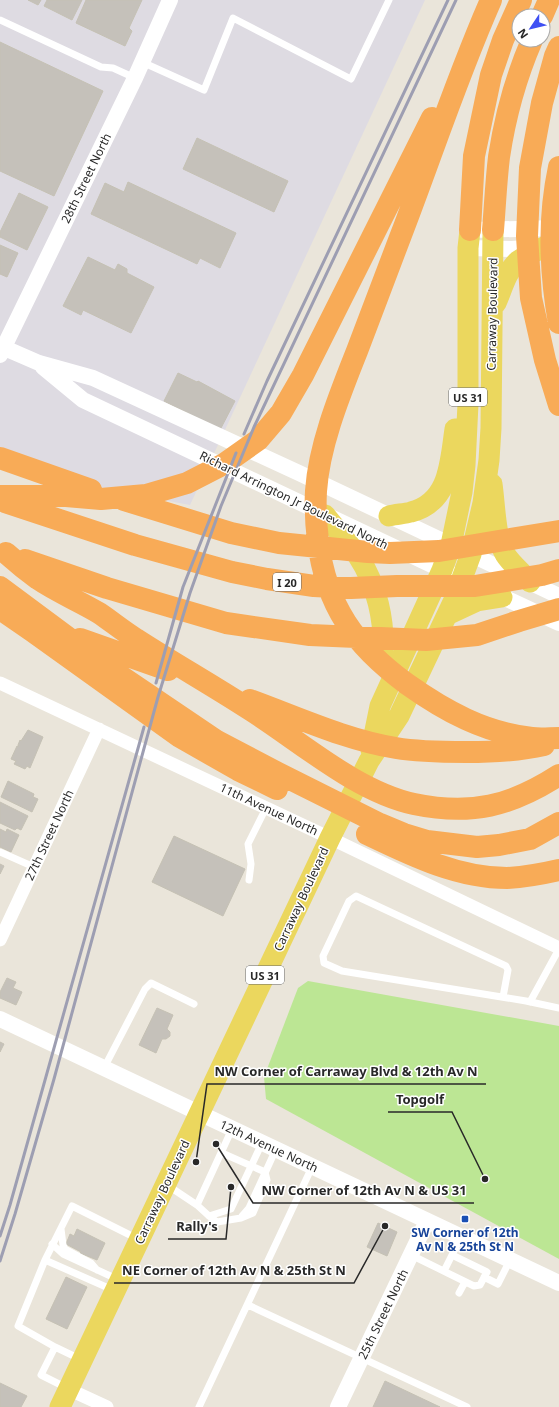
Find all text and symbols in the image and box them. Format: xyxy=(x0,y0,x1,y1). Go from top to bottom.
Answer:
north arrow xyxy=(511,8,551,48)
text: N xyxy=(514,26,531,42)
street label: 28th Street North xyxy=(57,130,115,226)
street label: Carraway Boulevard xyxy=(483,257,501,371)
road number: US 31 xyxy=(449,388,487,406)
street label: Richard Arrington Jr Boulevard North xyxy=(197,447,391,553)
road number: I 20 xyxy=(273,573,301,591)
street label: 11th Avenue North xyxy=(217,779,321,839)
street label: 27th Street North xyxy=(21,787,77,883)
street label: Carraway Boulevard xyxy=(269,844,333,954)
road number: US 31 xyxy=(246,966,284,984)
callout: NW Corner of Carraway Blvd & 12th Av N xyxy=(207,1059,486,1084)
text: NW Corner of Carraway Blvd & 12th Av N xyxy=(214,1062,478,1080)
callout: Topgolf xyxy=(388,1087,452,1112)
text: Topgolf xyxy=(396,1090,445,1108)
street label: 12th Avenue North xyxy=(217,1116,321,1176)
street label: Carraway Boulevard xyxy=(130,1137,194,1247)
callout: NW Corner of 12th Av N & US 31 xyxy=(253,1178,474,1203)
text: NW Corner of 12th Av N & US 31 xyxy=(261,1181,467,1199)
callout: Rally's xyxy=(168,1214,226,1239)
marker: SW Corner of 12th Av N & 25th St N xyxy=(460,1214,470,1224)
text: Rally's xyxy=(176,1217,218,1235)
place label: SW Corner of 12th Av N & 25th St N xyxy=(411,1224,519,1255)
callout: NE Corner of 12th Av N & 25th St N xyxy=(114,1258,354,1283)
text: NE Corner of 12th Av N & 25th St N xyxy=(122,1261,346,1279)
street label: 25th Street North xyxy=(354,1266,412,1362)

